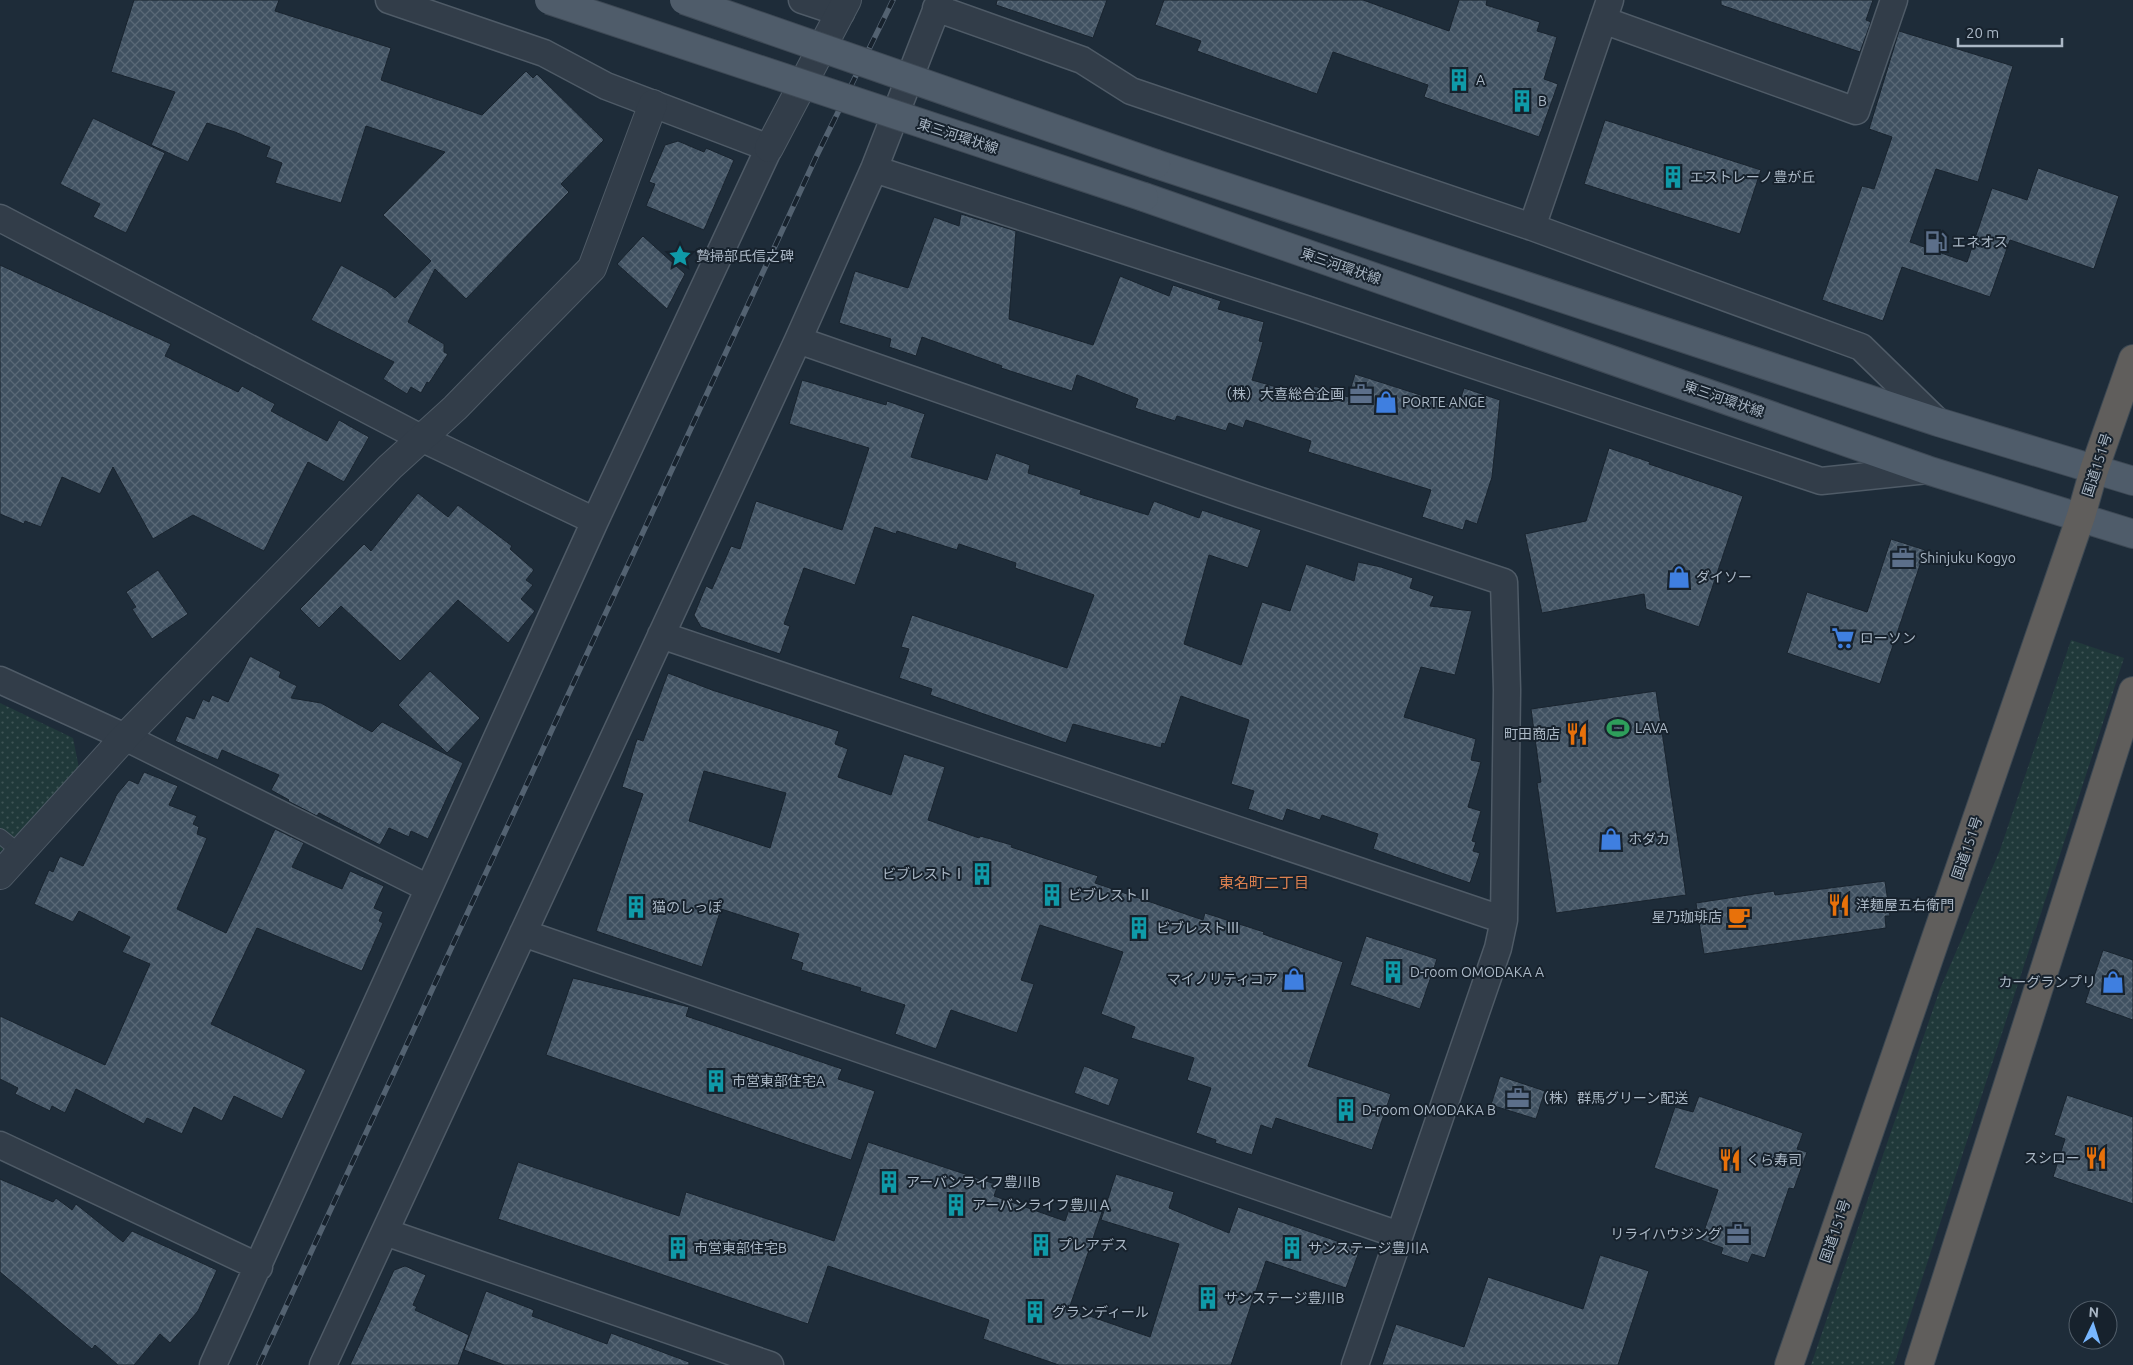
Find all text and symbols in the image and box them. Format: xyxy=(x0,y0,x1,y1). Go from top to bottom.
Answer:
scale bar xyxy=(1958,15,2062,47)
text: 20 m xyxy=(1966,24,1999,41)
building icon: A xyxy=(1446,67,1472,93)
place label: A xyxy=(1476,72,1485,88)
building icon: B xyxy=(1509,88,1535,114)
place label: B xyxy=(1538,93,1547,109)
street label: 東三河環状線 xyxy=(916,115,1000,157)
building icon: エストレーノ豊が丘 xyxy=(1660,164,1686,190)
place label: エストレーノ豊が丘 xyxy=(1690,169,1815,185)
fuel station icon: エネオス xyxy=(1923,229,1949,255)
place label: エネオス xyxy=(1952,234,2008,250)
place icon: 贄掃部氏信之碑 xyxy=(667,243,693,269)
street label: 東三河環状線 xyxy=(1299,245,1383,287)
place label: 贄掃部氏信之碑 xyxy=(696,248,794,264)
street label: 東三河環状線 xyxy=(1682,378,1766,420)
office icon: （株）大喜総合企画 xyxy=(1348,381,1374,407)
place label: （株）大喜総合企画 xyxy=(1218,386,1344,402)
shop icon: PORTE ANGE xyxy=(1373,389,1399,415)
place label: PORTE ANGE xyxy=(1402,394,1485,410)
street label: 国道151号 xyxy=(2079,431,2115,499)
office icon: Shinjuku Kogyo xyxy=(1890,545,1916,571)
place label: Shinjuku Kogyo xyxy=(1920,550,2016,566)
shop icon: ダイソー xyxy=(1666,564,1692,590)
place label: ダイソー xyxy=(1696,569,1752,585)
supermarket icon: ローソン xyxy=(1830,625,1856,651)
place label: ローソン xyxy=(1860,630,1916,646)
sports icon: LAVA xyxy=(1605,715,1631,741)
place label: LAVA xyxy=(1635,720,1668,736)
restaurant icon: 町田商店 xyxy=(1564,721,1590,747)
place label: 町田商店 xyxy=(1504,726,1560,742)
street label: 国道151号 xyxy=(1949,814,1985,882)
shop icon: ホダカ xyxy=(1598,826,1624,852)
place label: ホダカ xyxy=(1628,831,1670,847)
building icon: ビブレストⅠ xyxy=(969,861,995,887)
place label: ビブレストⅠ xyxy=(882,866,966,882)
district label: 東名町二丁目 xyxy=(1219,874,1309,891)
building icon: ビブレストⅡ xyxy=(1039,882,1065,908)
place label: ビブレストⅡ xyxy=(1068,887,1152,903)
restaurant icon: 洋麺屋五右衛門 xyxy=(1826,892,1852,918)
building icon: 猫のしっぽ xyxy=(623,894,649,920)
place label: 洋麺屋五右衛門 xyxy=(1856,897,1954,913)
place label: 猫のしっぽ xyxy=(652,899,722,915)
cafe icon: 星乃珈琲店 xyxy=(1726,904,1752,930)
place label: 星乃珈琲店 xyxy=(1652,909,1722,925)
building icon: ビブレストⅢ xyxy=(1126,915,1152,941)
place label: ビブレストⅢ xyxy=(1156,920,1240,936)
building icon: D-room OMODAKA A xyxy=(1380,959,1406,985)
place label: D-room OMODAKA A xyxy=(1410,964,1544,980)
shop icon: マイノリティコア xyxy=(1281,966,1307,992)
shop icon: カーグランプリ xyxy=(2100,969,2126,995)
place label: マイノリティコア xyxy=(1167,971,1278,987)
place label: カーグランプリ xyxy=(1998,974,2096,990)
building icon: 市営東部住宅A xyxy=(703,1068,729,1094)
place label: 市営東部住宅A xyxy=(732,1073,825,1089)
office icon: （株）群馬グリーン配送 xyxy=(1505,1085,1531,1111)
place label: （株）群馬グリーン配送 xyxy=(1535,1090,1688,1106)
building icon: D-room OMODAKA B xyxy=(1333,1097,1359,1123)
place label: D-room OMODAKA B xyxy=(1362,1102,1496,1118)
restaurant icon: スシロー xyxy=(2083,1145,2109,1171)
restaurant icon: くら寿司 xyxy=(1717,1147,1743,1173)
place label: スシロー xyxy=(2024,1150,2080,1166)
place label: くら寿司 xyxy=(1746,1152,1802,1168)
building icon: アーバンライフ豊川B xyxy=(876,1169,902,1195)
place label: アーバンライフ豊川B xyxy=(906,1174,1041,1190)
building icon: アーバンライフ豊川Ａ xyxy=(943,1192,969,1218)
place label: アーバンライフ豊川Ａ xyxy=(972,1197,1112,1213)
street label: 国道151号 xyxy=(1817,1197,1853,1265)
office icon: リライハウジング xyxy=(1725,1221,1751,1247)
place label: リライハウジング xyxy=(1610,1226,1722,1242)
building icon: プレアデス xyxy=(1028,1232,1054,1258)
building icon: 市営東部住宅B xyxy=(665,1235,691,1261)
building icon: サンステージ豊川A xyxy=(1279,1235,1305,1261)
place label: プレアデス xyxy=(1058,1237,1128,1253)
place label: 市営東部住宅B xyxy=(694,1240,787,1256)
place label: サンステージ豊川A xyxy=(1308,1240,1429,1256)
building icon: サンステージ豊川B xyxy=(1195,1285,1221,1311)
place label: サンステージ豊川B xyxy=(1224,1290,1344,1306)
building icon: グランディール xyxy=(1022,1299,1048,1325)
north arrow xyxy=(2068,1300,2118,1350)
place label: グランディール xyxy=(1052,1304,1149,1320)
text: N xyxy=(2088,1304,2100,1320)

